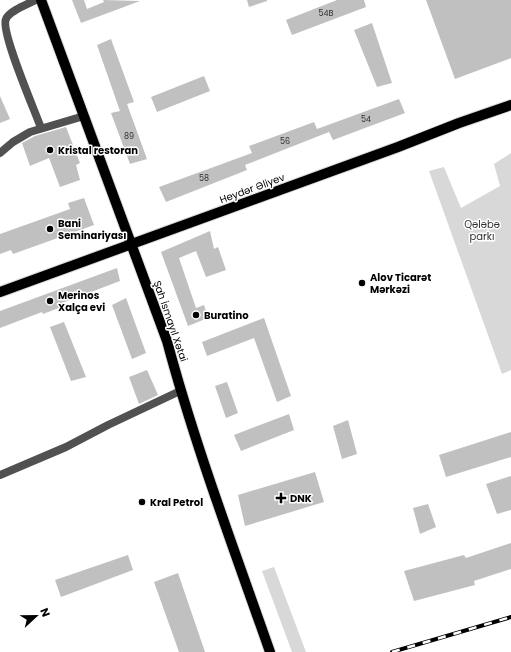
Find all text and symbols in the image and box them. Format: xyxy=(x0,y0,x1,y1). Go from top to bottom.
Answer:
house number: 54B xyxy=(319,8,334,19)
house number: 54 xyxy=(361,114,371,125)
house number: 89 xyxy=(124,131,134,142)
house number: 56 xyxy=(280,136,290,147)
place label: Kristal restoran xyxy=(58,143,138,158)
marker: Kristal restoran xyxy=(45,145,55,155)
street label: Heydər Əliyev xyxy=(217,170,287,207)
house number: 58 xyxy=(199,173,209,184)
place label: Bani Seminariyası xyxy=(58,216,127,243)
park label: Qələbə parkı xyxy=(464,217,500,244)
marker: Bani Seminariyası xyxy=(45,224,55,234)
place label: Alov Ticarət Mərkəzi xyxy=(370,270,431,297)
marker: Alov Ticarət Mərkəzi xyxy=(357,278,367,288)
street label: Şah İsmayıl Xətai xyxy=(150,279,191,364)
place label: Merinos Xalça evi xyxy=(58,288,105,315)
marker: Merinos Xalça evi xyxy=(45,296,55,306)
place label: Buratino xyxy=(204,308,249,323)
marker: Buratino xyxy=(191,310,201,320)
place label: DNK xyxy=(290,491,312,506)
marker: DNK xyxy=(275,492,287,504)
place label: Kral Petrol xyxy=(150,495,203,510)
marker: Kral Petrol xyxy=(137,497,147,507)
north arrow xyxy=(16,596,56,636)
text: N xyxy=(36,605,54,619)

